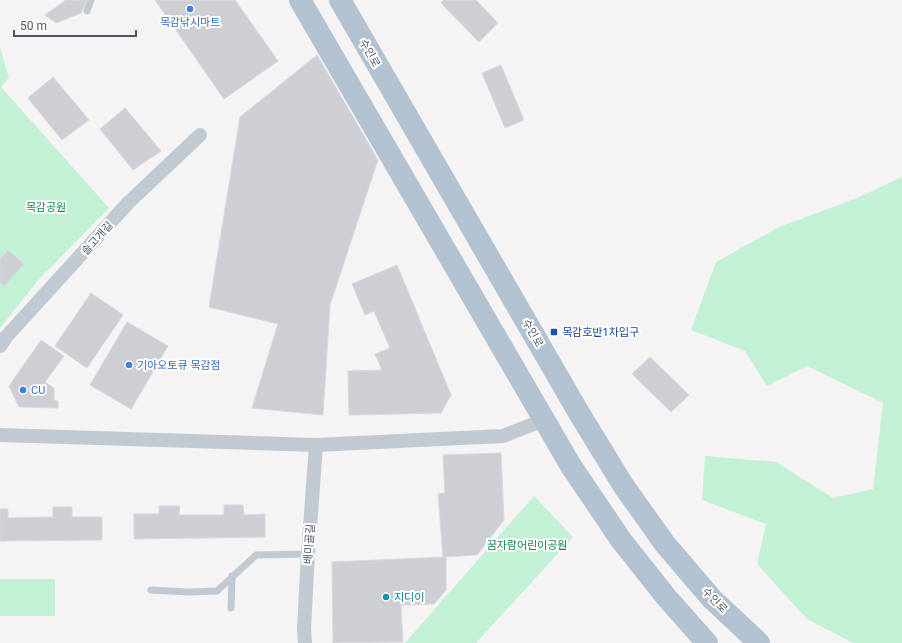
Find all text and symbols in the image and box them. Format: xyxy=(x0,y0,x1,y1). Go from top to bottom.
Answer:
marker: 목감낚시마트 xyxy=(185,4,195,14)
scale bar xyxy=(14,12,136,38)
place label: 목감낚시마트 xyxy=(160,16,220,29)
text: 50 m xyxy=(20,19,47,33)
street label: 수인로 xyxy=(356,37,383,70)
park label: 목감공원 xyxy=(26,201,66,214)
street label: 솔고개길 xyxy=(79,219,116,258)
street label: 수인로 xyxy=(519,317,546,350)
place label: 목감호반1차입구 xyxy=(562,326,639,339)
marker: 목감호반1차입구 xyxy=(549,327,559,337)
place label: 기아오토큐 목감점 xyxy=(137,359,221,372)
marker: 기아오토큐 목감점 xyxy=(124,360,134,370)
place label: CU xyxy=(31,384,45,397)
marker: CU xyxy=(18,385,28,395)
street label: 배미골길 xyxy=(302,523,317,565)
park label: 꿈자람어린이공원 xyxy=(487,539,567,552)
street label: 수인로 xyxy=(699,585,730,616)
place label: 지디이 xyxy=(394,591,424,604)
marker: 지디이 xyxy=(381,592,391,602)

